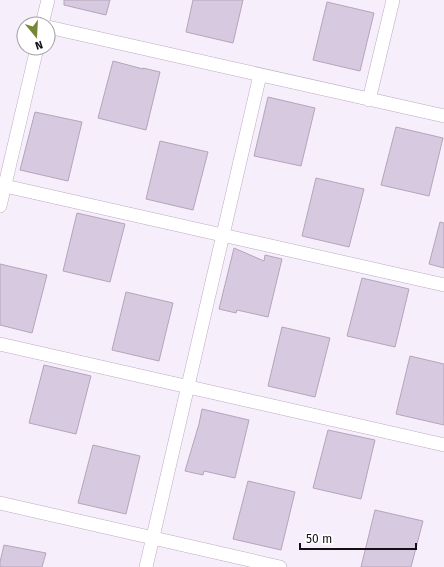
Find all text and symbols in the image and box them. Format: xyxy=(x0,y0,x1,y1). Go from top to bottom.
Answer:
north arrow xyxy=(16,16,56,56)
text: N xyxy=(33,38,44,52)
scale bar xyxy=(300,525,416,551)
text: 50 m xyxy=(306,532,332,546)

